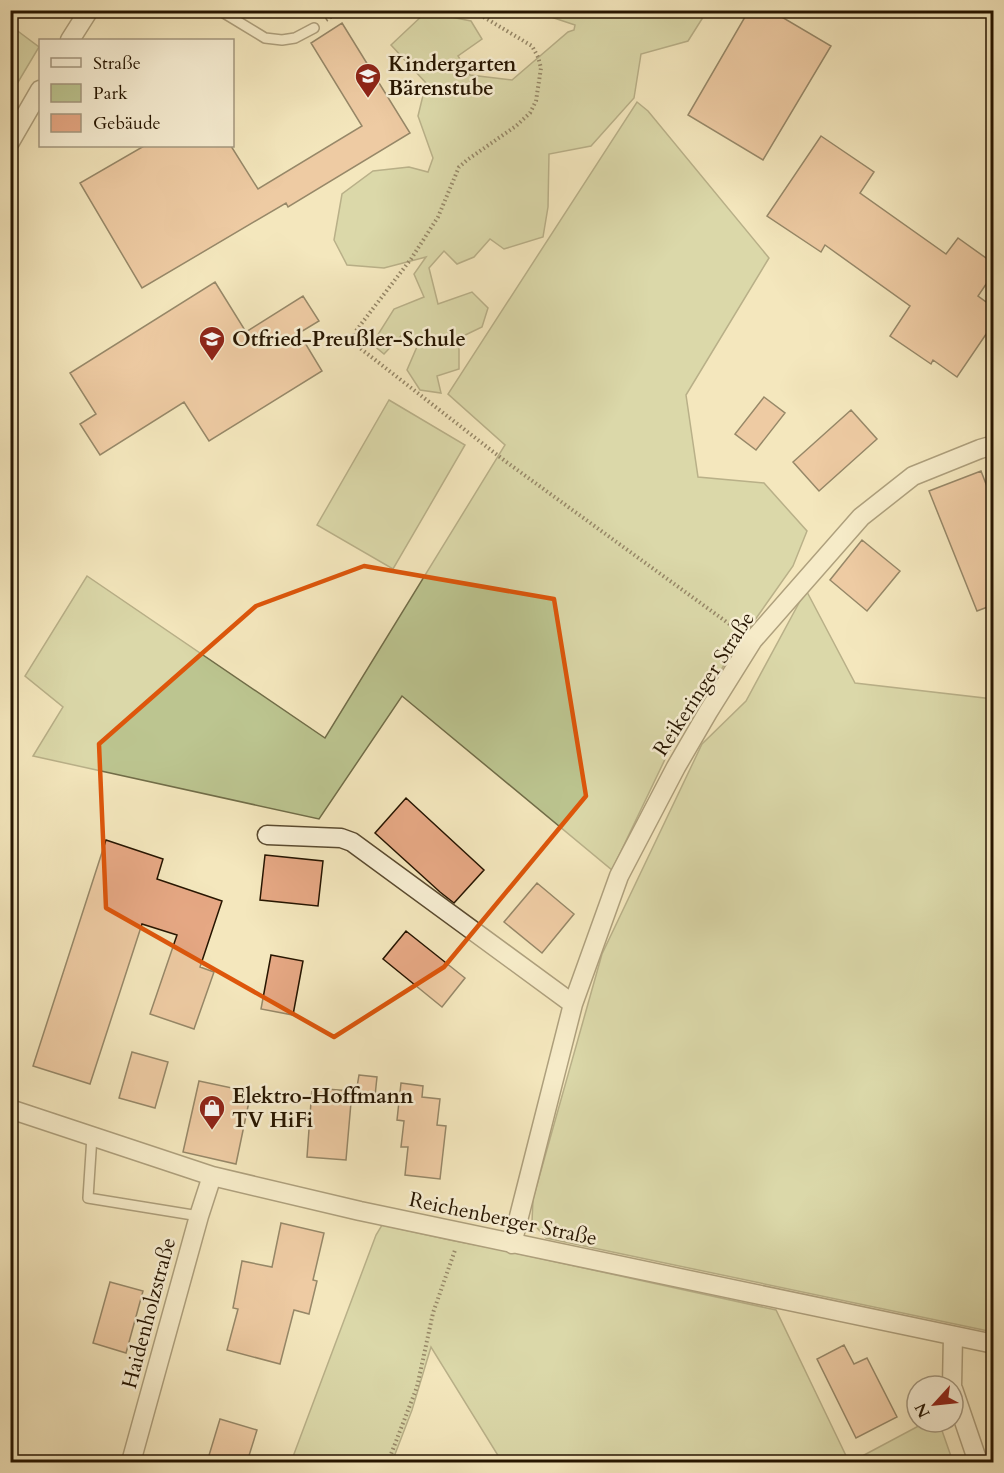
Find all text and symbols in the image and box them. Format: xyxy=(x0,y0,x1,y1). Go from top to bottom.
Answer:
legend xyxy=(39,39,234,147)
place label: Kindergarten Bärenstube xyxy=(388,50,517,103)
text: Straße xyxy=(93,51,141,76)
school or university icon: Kindergarten Bärenstube xyxy=(353,61,383,99)
text: Park xyxy=(93,81,128,106)
text: Gebäude xyxy=(93,111,161,136)
school or university icon: Otfried-Preußler-Schule xyxy=(197,324,227,362)
place label: Otfried-Preußler-Schule xyxy=(232,325,466,354)
street label: Reikeringer Straße xyxy=(646,606,762,762)
place label: Elektro-Hoffmann TV HiFi xyxy=(232,1082,414,1135)
shop icon: Elektro-Hoffmann TV HiFi xyxy=(197,1093,227,1131)
street label: Reichenberger Straße xyxy=(406,1185,600,1253)
street label: Haidenholzstraße xyxy=(115,1234,183,1392)
north arrow xyxy=(905,1374,965,1434)
text: N xyxy=(910,1399,935,1422)

